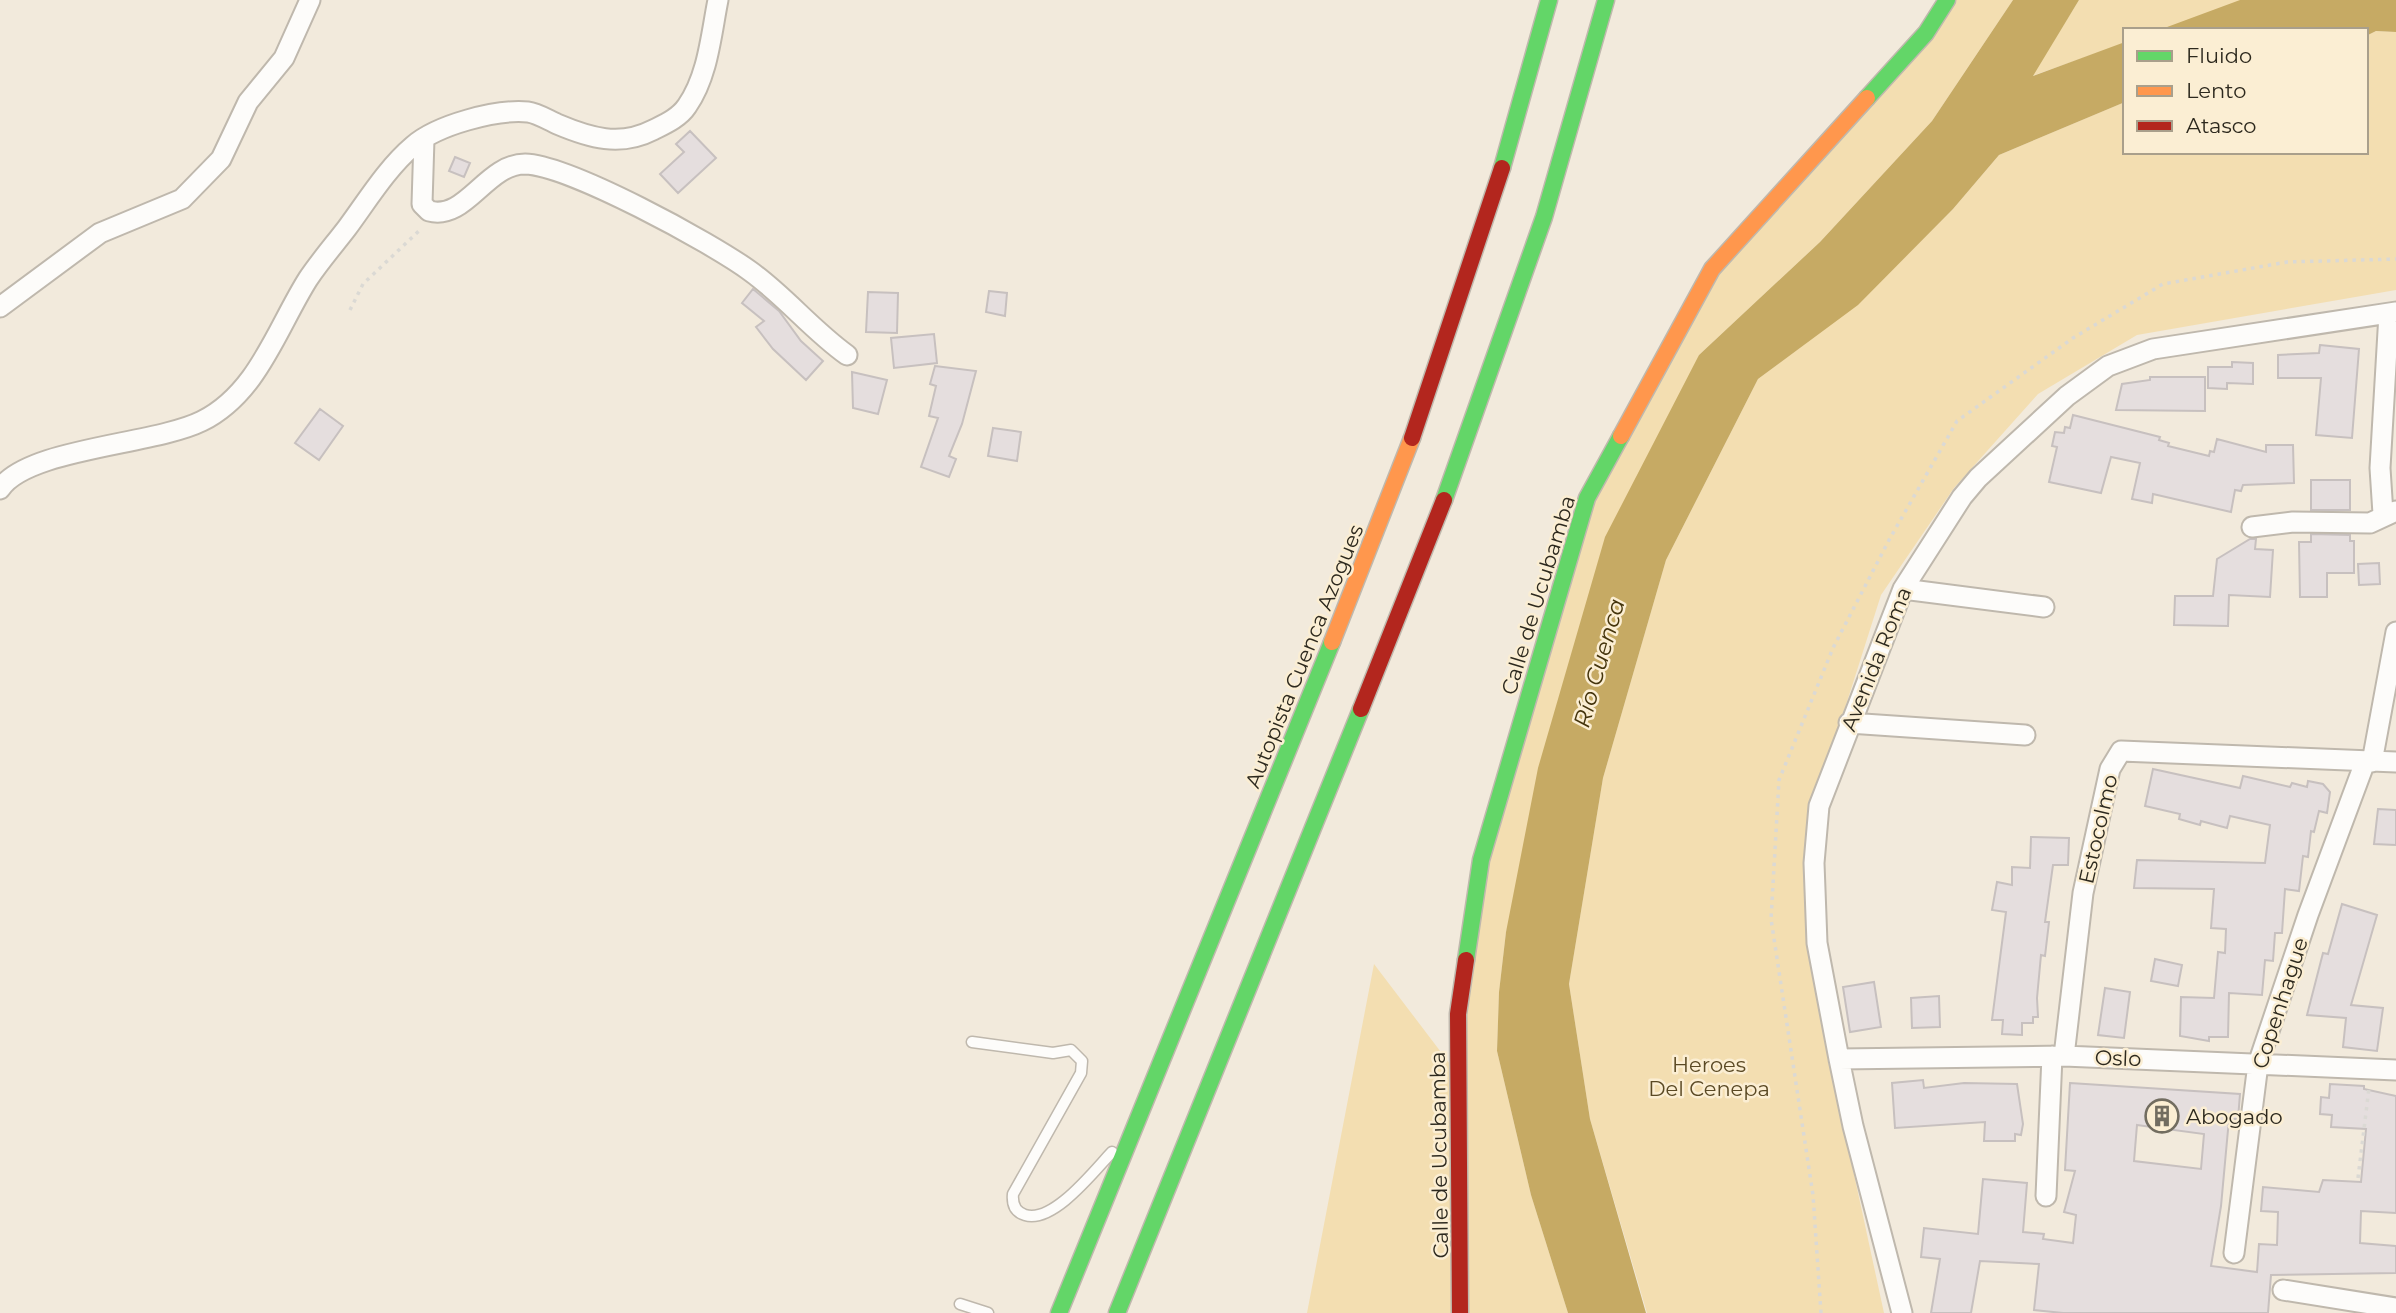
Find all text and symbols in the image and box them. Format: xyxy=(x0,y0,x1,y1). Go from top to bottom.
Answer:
legend xyxy=(2123,28,2368,154)
text: Fluido xyxy=(2186,43,2252,68)
text: Lento xyxy=(2186,78,2246,103)
text: Atasco xyxy=(2186,113,2257,138)
street label: Calle de Ucubamba xyxy=(1496,492,1580,698)
street label: Autopista Cuenca Azogues xyxy=(1240,521,1368,791)
street label: Avenida Roma xyxy=(1836,583,1916,735)
water label: Río Cuenca xyxy=(1567,595,1631,731)
street label: Estocolmo xyxy=(2073,772,2123,886)
street label: Copenhague xyxy=(2247,934,2313,1072)
street label: Oslo xyxy=(2094,1045,2142,1071)
street label: Calle de Ucubamba xyxy=(1425,1051,1453,1259)
park label: Heroes Del Cenepa xyxy=(1648,1052,1770,1101)
building icon: Abogado xyxy=(2143,1097,2181,1135)
place label: Abogado xyxy=(2186,1104,2283,1129)

